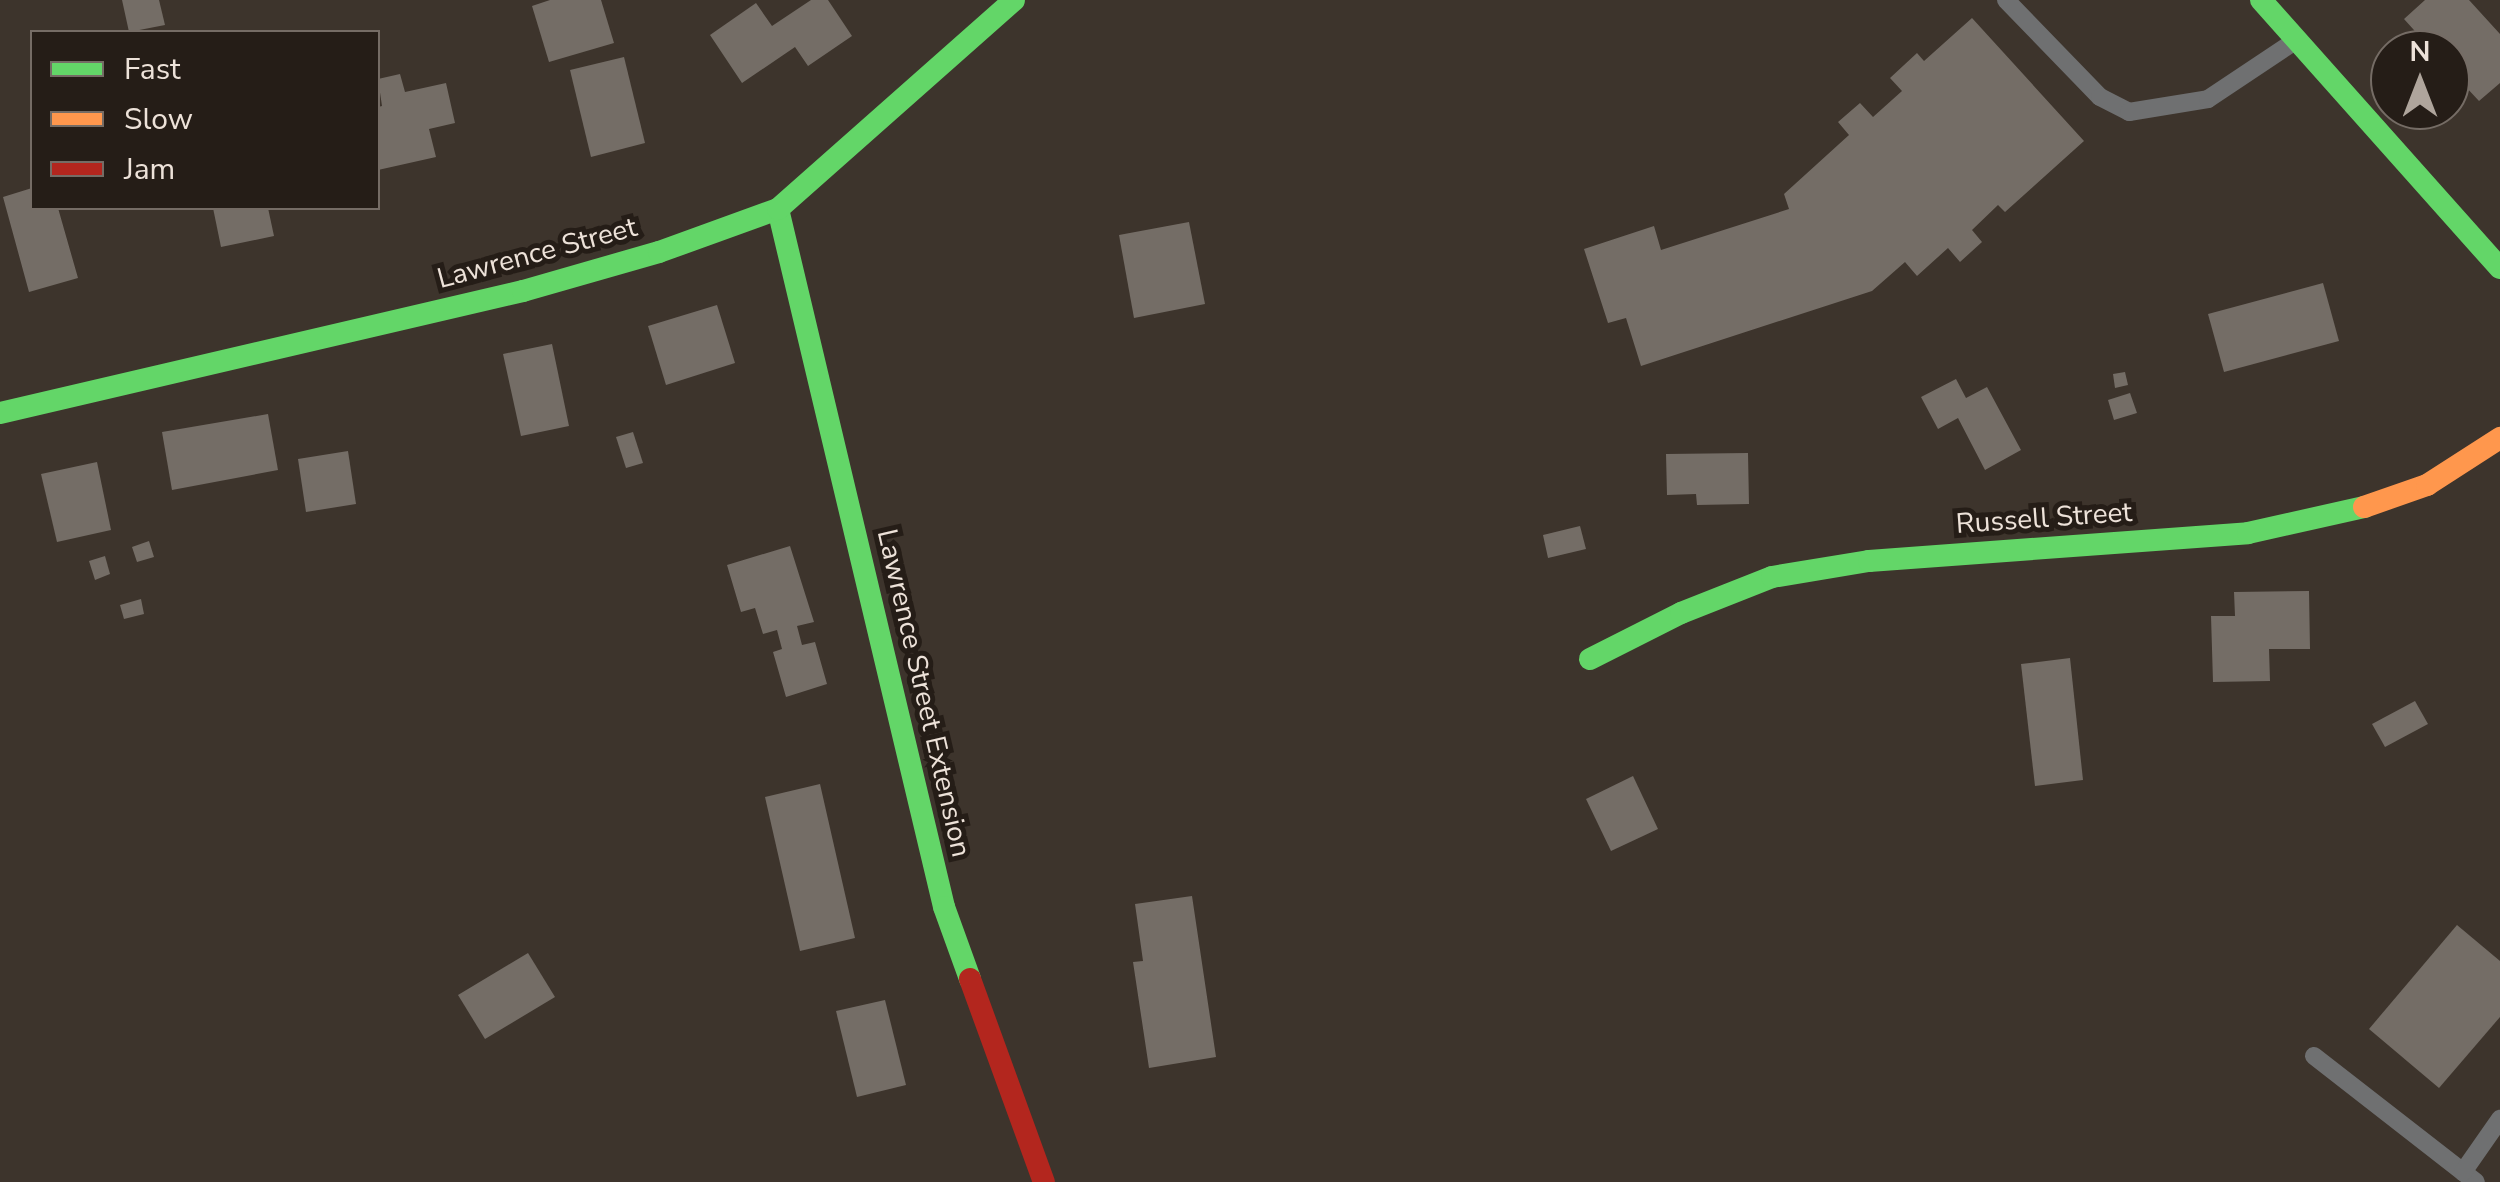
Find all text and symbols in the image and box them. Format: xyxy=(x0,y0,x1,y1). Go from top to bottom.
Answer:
legend xyxy=(30,30,380,210)
north arrow xyxy=(2370,30,2470,130)
text: N xyxy=(2410,33,2430,71)
text: Fast xyxy=(124,49,181,90)
text: Slow xyxy=(124,99,193,140)
text: Jam xyxy=(124,149,175,190)
street label: Lawrence Street xyxy=(434,210,640,296)
street label: Russell Street xyxy=(1955,495,2133,541)
street label: Lawrence Street Extension xyxy=(870,526,978,860)

